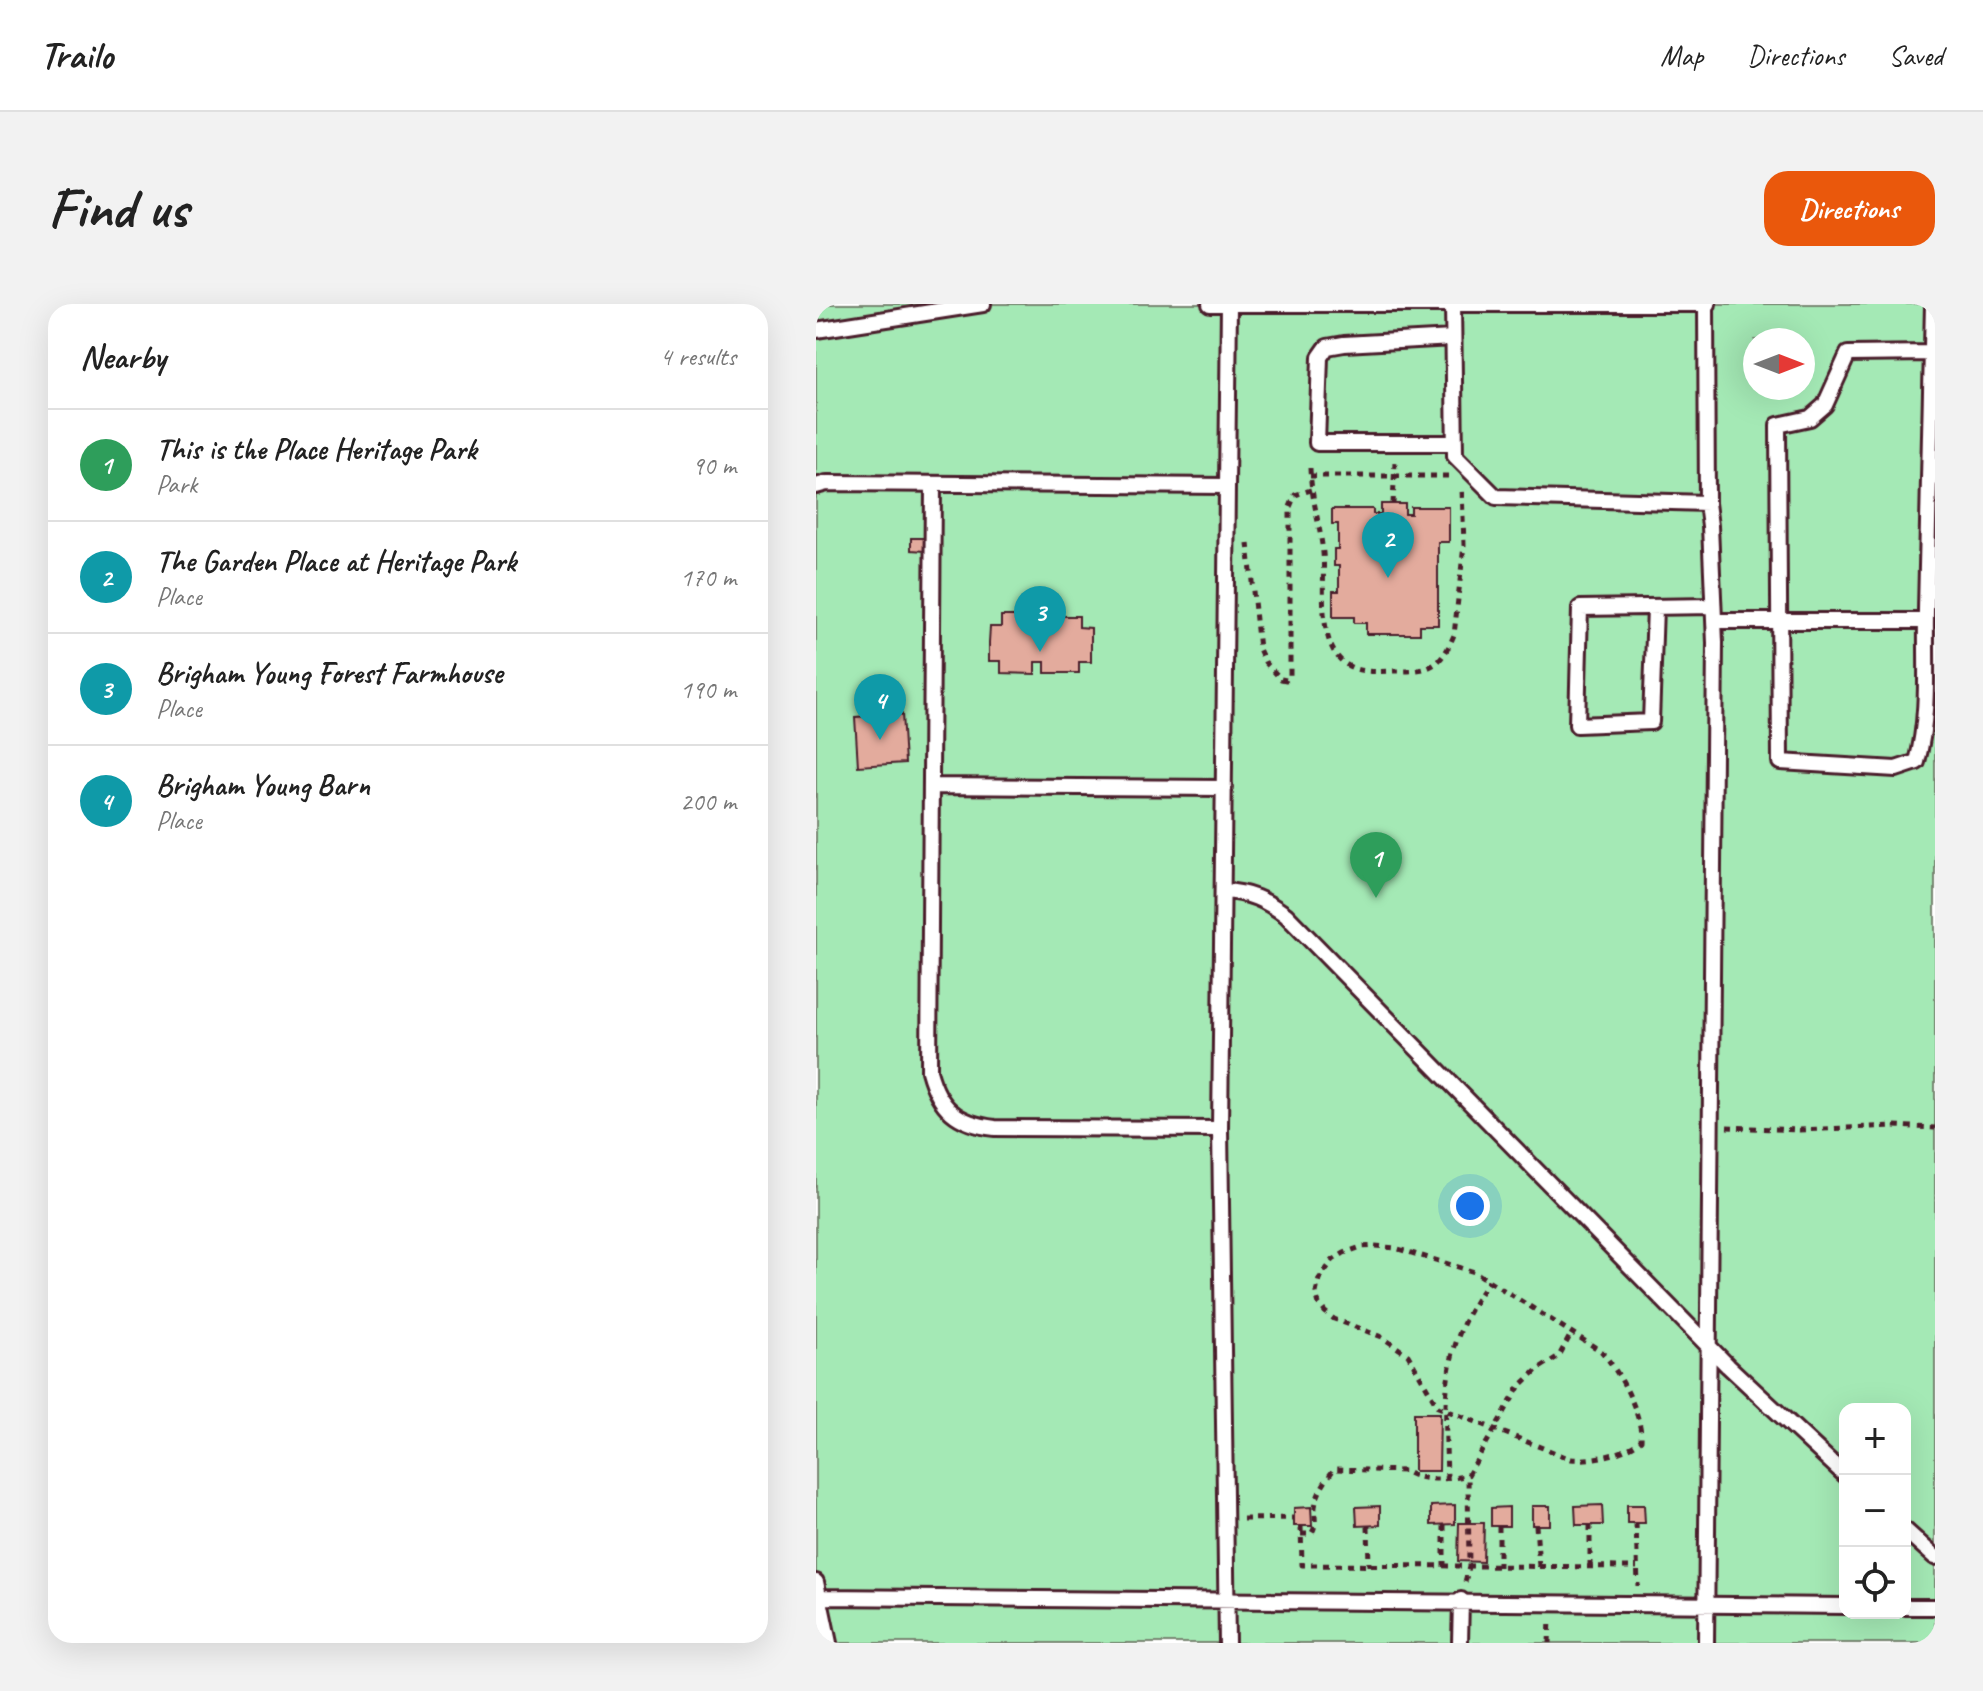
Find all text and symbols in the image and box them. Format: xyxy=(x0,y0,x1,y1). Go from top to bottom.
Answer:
text: Trailo xyxy=(40,32,113,79)
text: Map xyxy=(1660,38,1703,73)
text: Directions xyxy=(1747,38,1845,73)
text: Saved xyxy=(1889,38,1943,73)
button: Directions xyxy=(1764,171,1935,246)
text: Find us xyxy=(48,173,188,244)
north arrow xyxy=(1743,328,1815,400)
text: Nearby xyxy=(80,335,166,378)
text: 4 results xyxy=(660,340,736,373)
text: This is the Place Heritage Park xyxy=(156,430,476,468)
text: 1 xyxy=(100,449,112,482)
text: 90 m xyxy=(692,449,736,482)
text: Park xyxy=(156,468,197,501)
pin: 2 xyxy=(1362,512,1414,578)
text: The Garden Place at Heritage Park xyxy=(156,542,516,580)
text: 2 xyxy=(100,561,112,594)
text: 170 m xyxy=(680,561,736,594)
text: Place xyxy=(156,580,202,613)
pin: 3 xyxy=(1014,586,1066,652)
text: Brigham Young Forest Farmhouse xyxy=(156,654,502,692)
text: 3 xyxy=(100,673,112,706)
text: 190 m xyxy=(680,673,736,706)
pin: 4 xyxy=(854,674,906,740)
text: Place xyxy=(156,692,202,725)
text: Brigham Young Barn xyxy=(156,766,370,804)
text: 4 xyxy=(100,785,112,818)
text: 200 m xyxy=(680,785,736,818)
text: Place xyxy=(156,804,202,837)
pin: 1 xyxy=(1350,832,1402,898)
your location xyxy=(1450,1186,1490,1226)
map controls xyxy=(1839,1403,1911,1619)
button: + xyxy=(1839,1403,1911,1475)
button: − xyxy=(1839,1475,1911,1547)
button: locate xyxy=(1839,1547,1911,1619)

